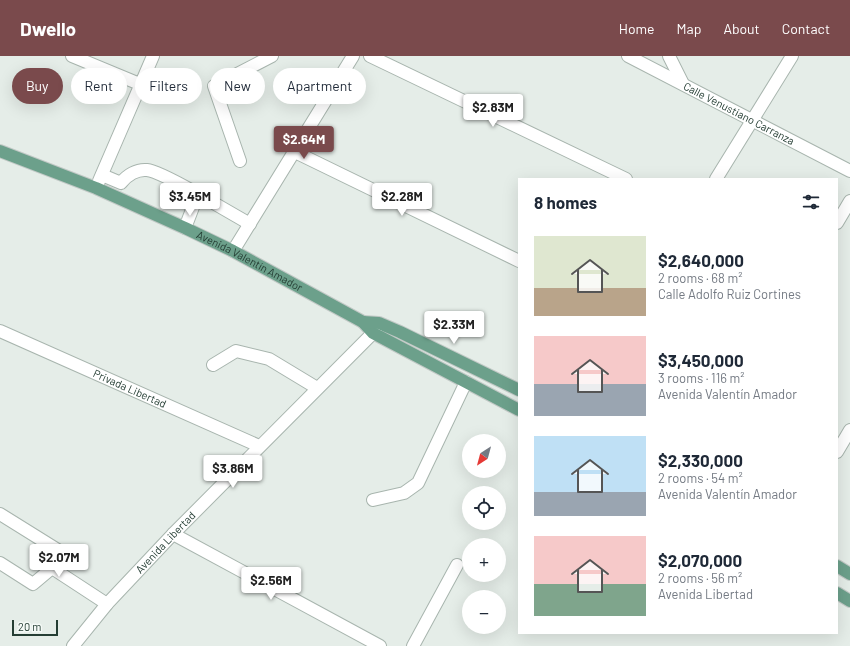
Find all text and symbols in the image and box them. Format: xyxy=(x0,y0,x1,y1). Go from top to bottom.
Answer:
text: Dwello xyxy=(20,17,76,40)
text: Home xyxy=(619,20,655,37)
text: Map xyxy=(677,20,701,37)
text: About xyxy=(723,20,760,37)
text: Contact xyxy=(782,20,830,37)
chip: Buy xyxy=(12,68,63,104)
chip: Rent xyxy=(71,68,127,104)
chip: Filters xyxy=(135,68,202,104)
chip: New xyxy=(210,68,265,104)
chip: Apartment xyxy=(273,68,366,104)
street label: Calle Venustiano Carranza xyxy=(682,79,797,147)
pin: $2.83M xyxy=(460,94,526,128)
text: $2.83M xyxy=(472,99,514,115)
pin: $2.64M xyxy=(271,126,337,160)
text: $2.64M xyxy=(283,131,325,147)
pin: $3.45M xyxy=(157,183,223,217)
pin: $2.28M xyxy=(369,183,435,217)
text: $3.45M xyxy=(169,188,211,204)
text: $2.28M xyxy=(381,188,423,204)
icon: filters xyxy=(800,191,822,213)
text: 8 homes xyxy=(534,192,597,212)
street label: Avenida Valentín Amador xyxy=(195,228,305,294)
text: $2,640,000 xyxy=(658,250,744,270)
icon: home xyxy=(566,252,614,300)
text: 2 rooms · 68 m² xyxy=(658,270,742,286)
text: Calle Adolfo Ruiz Cortines xyxy=(658,286,801,302)
pin: $2.33M xyxy=(421,311,487,345)
text: $2.33M xyxy=(433,316,475,332)
text: $3,450,000 xyxy=(658,350,744,370)
icon: home xyxy=(566,352,614,400)
street label: Privada Libertad xyxy=(91,366,169,410)
text: 3 rooms · 116 m² xyxy=(658,370,745,386)
text: Avenida Valentín Amador xyxy=(658,386,797,402)
north arrow xyxy=(462,434,506,478)
map controls xyxy=(462,434,506,634)
text: $2,330,000 xyxy=(658,450,743,470)
icon: home xyxy=(566,452,614,500)
pin: $3.86M xyxy=(200,455,266,489)
text: $3.86M xyxy=(212,460,254,476)
text: 2 rooms · 54 m² xyxy=(658,470,743,486)
button: locate xyxy=(462,486,506,530)
text: Avenida Valentín Amador xyxy=(658,486,797,502)
street label: Avenida Libertad xyxy=(133,508,198,576)
button: + xyxy=(462,538,506,582)
pin: $2.07M xyxy=(26,544,92,578)
text: $2.07M xyxy=(38,549,80,565)
text: $2,070,000 xyxy=(658,550,742,570)
icon: home xyxy=(566,552,614,600)
pin: $2.56M xyxy=(238,567,304,601)
text: 2 rooms · 56 m² xyxy=(658,570,742,586)
text: $2.56M xyxy=(250,572,292,588)
text: Avenida Libertad xyxy=(658,586,753,602)
button: − xyxy=(462,590,506,634)
scale bar xyxy=(12,618,58,637)
text: 20 m xyxy=(18,620,41,633)

